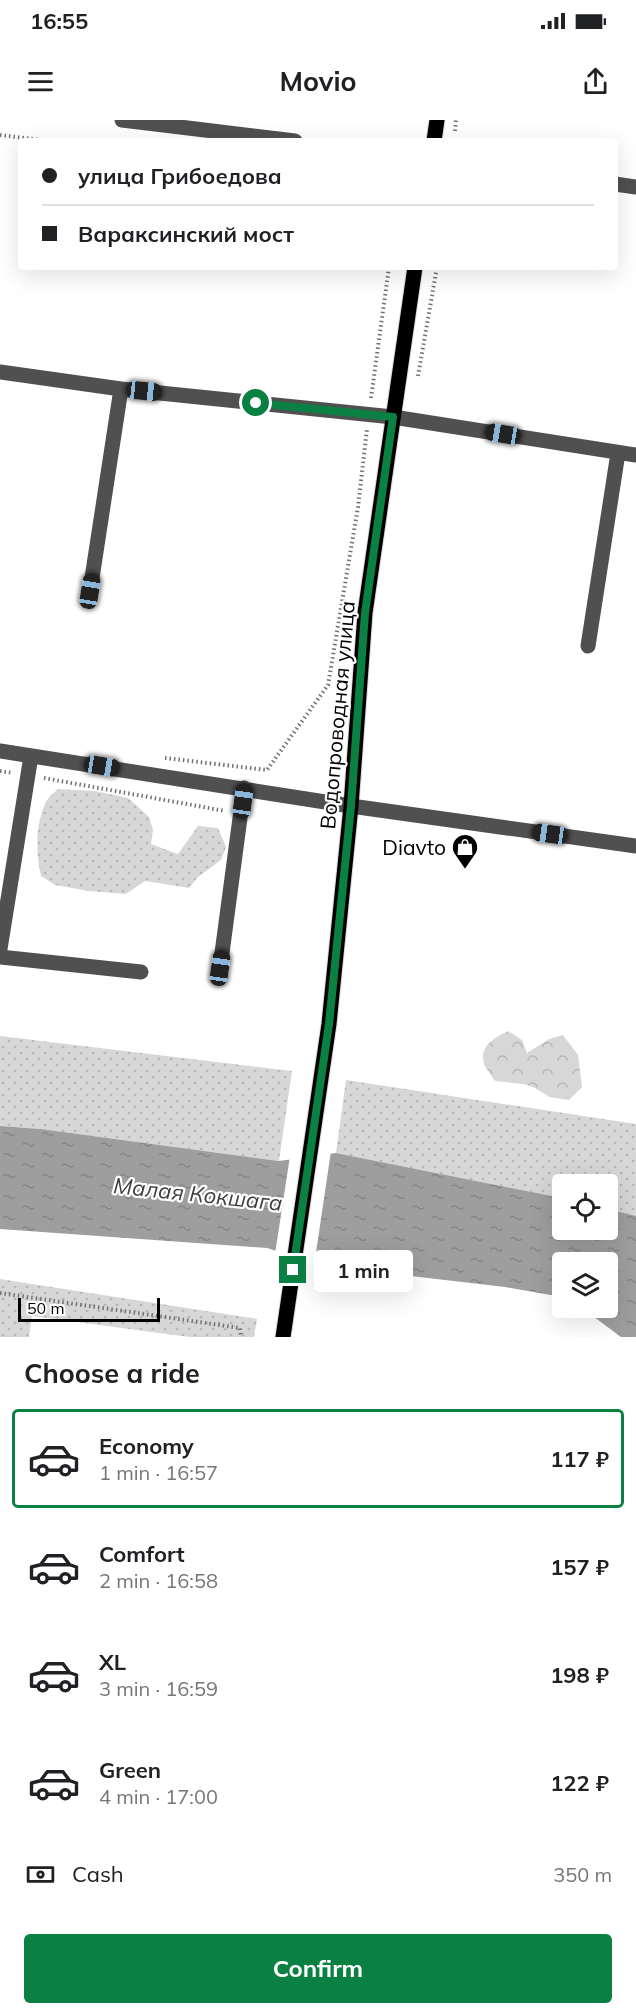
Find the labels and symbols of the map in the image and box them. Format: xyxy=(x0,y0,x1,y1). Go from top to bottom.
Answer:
car xyxy=(125,380,163,402)
route start xyxy=(242,389,269,416)
car xyxy=(484,422,522,446)
car xyxy=(78,572,102,610)
street label: Водопроводная улица xyxy=(314,600,360,830)
car xyxy=(83,754,121,778)
car xyxy=(232,782,254,820)
car xyxy=(531,823,569,845)
shop icon: Diavto xyxy=(450,832,480,870)
place label: Diavto xyxy=(382,834,446,860)
car xyxy=(209,949,231,987)
water label: Малая Кокшага xyxy=(112,1171,284,1217)
callout: 1 min xyxy=(314,1249,413,1291)
route end xyxy=(279,1256,306,1283)
scale bar xyxy=(18,1295,160,1322)

